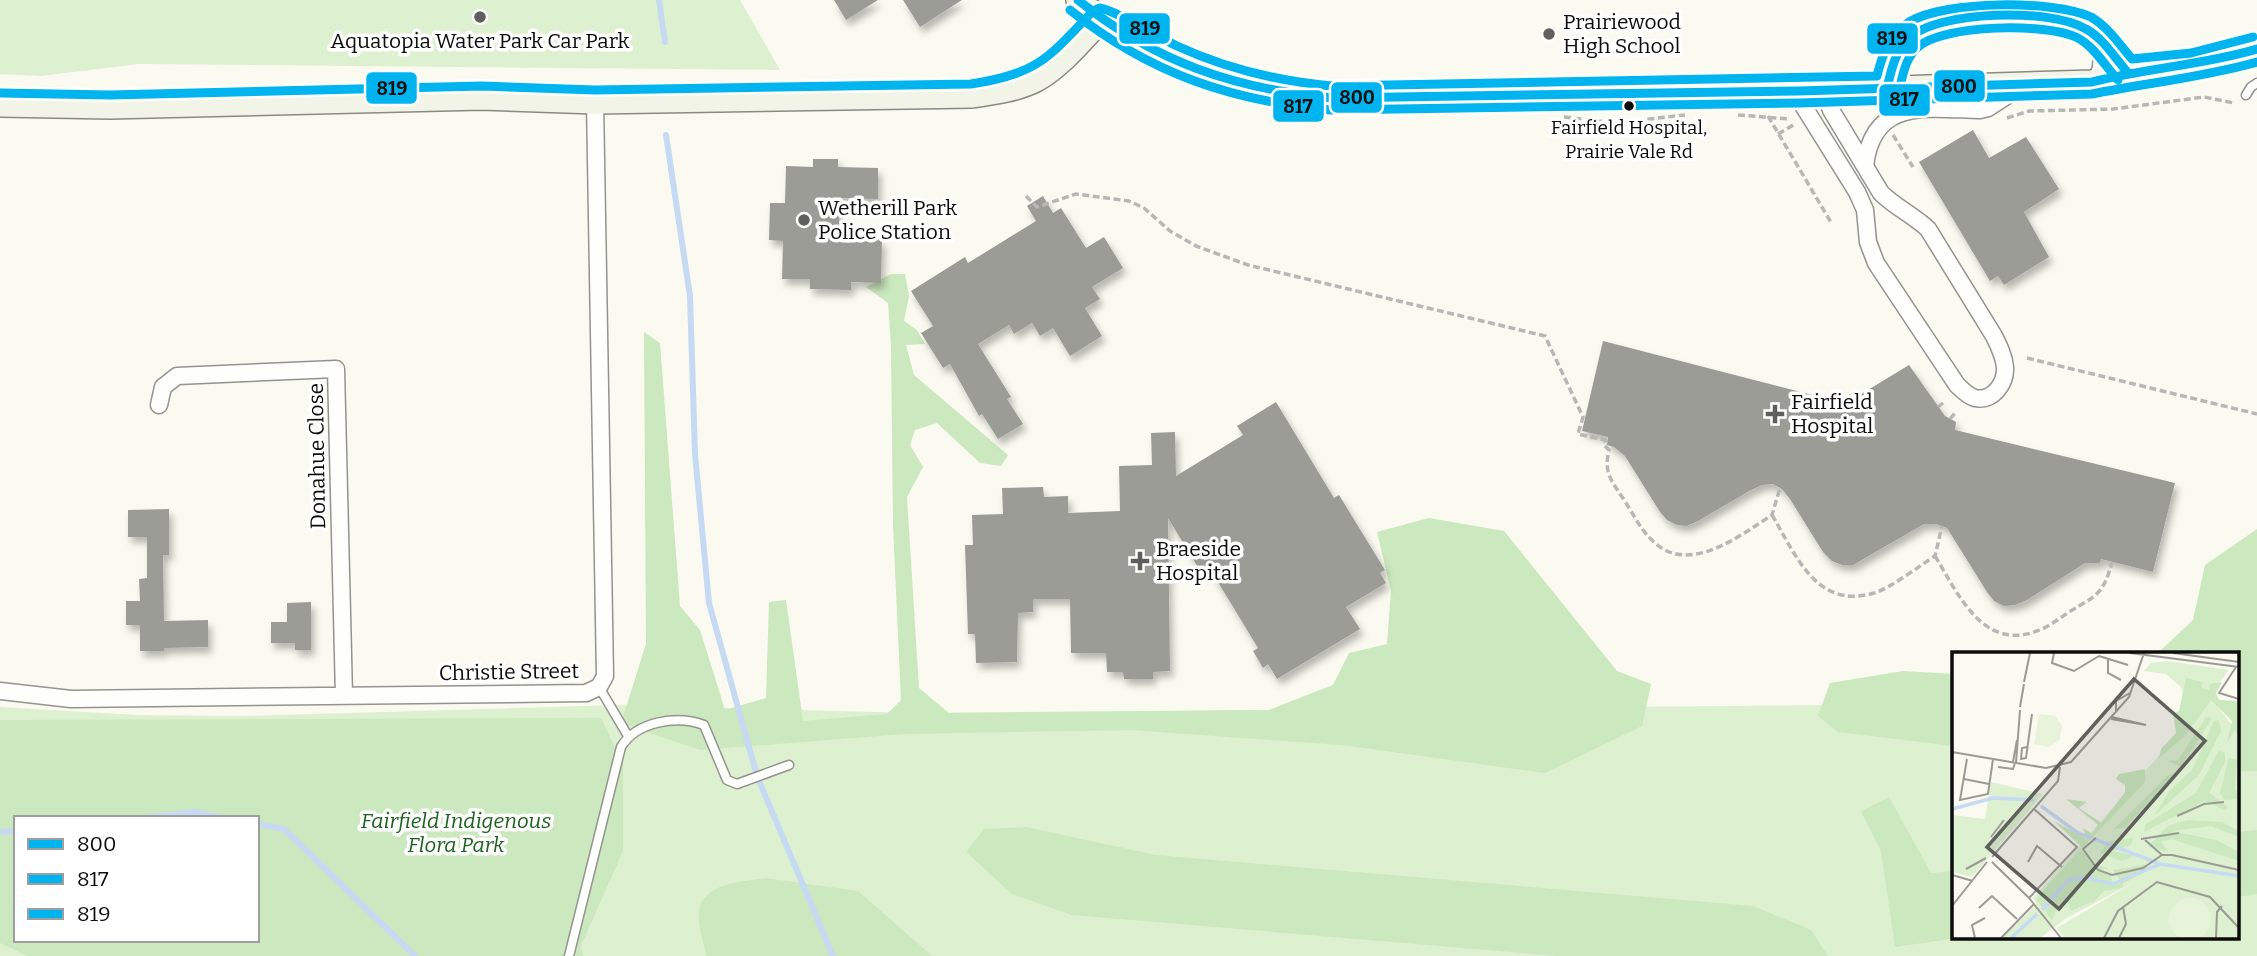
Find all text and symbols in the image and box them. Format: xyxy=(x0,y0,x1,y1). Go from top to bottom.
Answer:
marker: Aquatopia Water Park Car Park xyxy=(472,9,488,25)
place label: Prairiewood High School xyxy=(1563,9,1681,59)
line badge: 819 xyxy=(1118,12,1171,45)
text: 819 xyxy=(1130,17,1160,40)
line badge: 819 xyxy=(1866,22,1919,55)
marker: Prairiewood High School xyxy=(1541,26,1557,42)
text: 819 xyxy=(1877,27,1907,50)
place label: Aquatopia Water Park Car Park xyxy=(330,28,630,54)
line badge: 800 xyxy=(1933,69,1986,103)
line badge: 819 xyxy=(365,71,418,105)
text: 800 xyxy=(1941,75,1977,98)
text: 819 xyxy=(377,77,407,100)
line badge: 800 xyxy=(1330,81,1383,114)
line badge: 817 xyxy=(1878,83,1931,117)
text: 800 xyxy=(1339,86,1375,109)
text: 817 xyxy=(1889,88,1919,111)
line badge: 817 xyxy=(1272,89,1325,123)
text: 817 xyxy=(1283,95,1313,118)
marker: Fairfield Hospital, Prairie Vale Rd xyxy=(1622,99,1636,113)
place label: Fairfield Hospital, Prairie Vale Rd xyxy=(1551,116,1707,163)
place label: Wetherill Park Police Station xyxy=(818,195,957,245)
marker: Wetherill Park Police Station xyxy=(796,212,812,228)
street label: Donahue Close xyxy=(303,383,331,529)
place label: Fairfield Hospital xyxy=(1791,389,1873,439)
marker: Fairfield Hospital xyxy=(1765,404,1785,424)
place label: Braeside Hospital xyxy=(1156,536,1241,586)
marker: Braeside Hospital xyxy=(1130,551,1150,571)
inset map xyxy=(1952,652,2240,939)
street label: Christie Street xyxy=(439,658,580,686)
park label: Fairfield Indigenous Flora Park xyxy=(361,808,551,858)
legend xyxy=(14,816,259,942)
text: 800 xyxy=(77,831,117,857)
text: 817 xyxy=(77,866,109,892)
text: 819 xyxy=(77,901,110,927)

